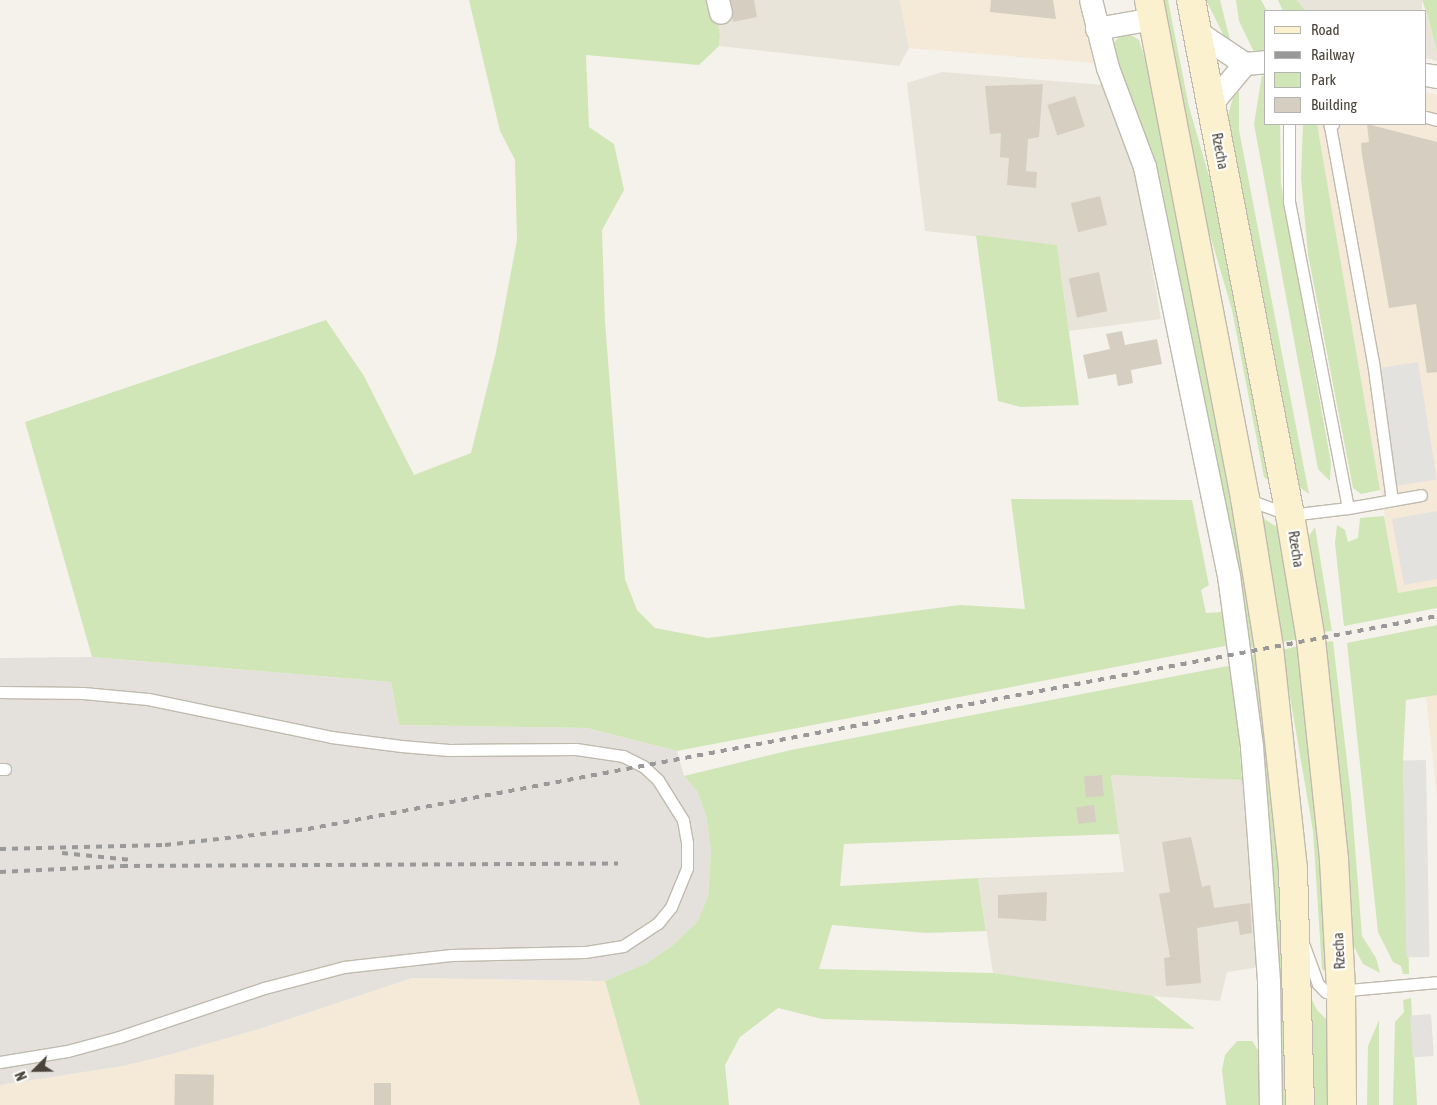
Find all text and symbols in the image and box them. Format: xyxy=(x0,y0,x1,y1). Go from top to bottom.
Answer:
legend xyxy=(1264,10,1427,125)
text: Road xyxy=(1311,21,1340,38)
text: Railway xyxy=(1311,46,1355,63)
text: Park xyxy=(1311,71,1336,88)
text: Building xyxy=(1311,96,1357,113)
street label: Rzecha xyxy=(1208,131,1232,171)
street label: Rzecha xyxy=(1285,530,1307,568)
street label: Rzecha xyxy=(1330,932,1348,970)
north arrow xyxy=(10,1045,60,1095)
text: N xyxy=(12,1069,30,1083)

